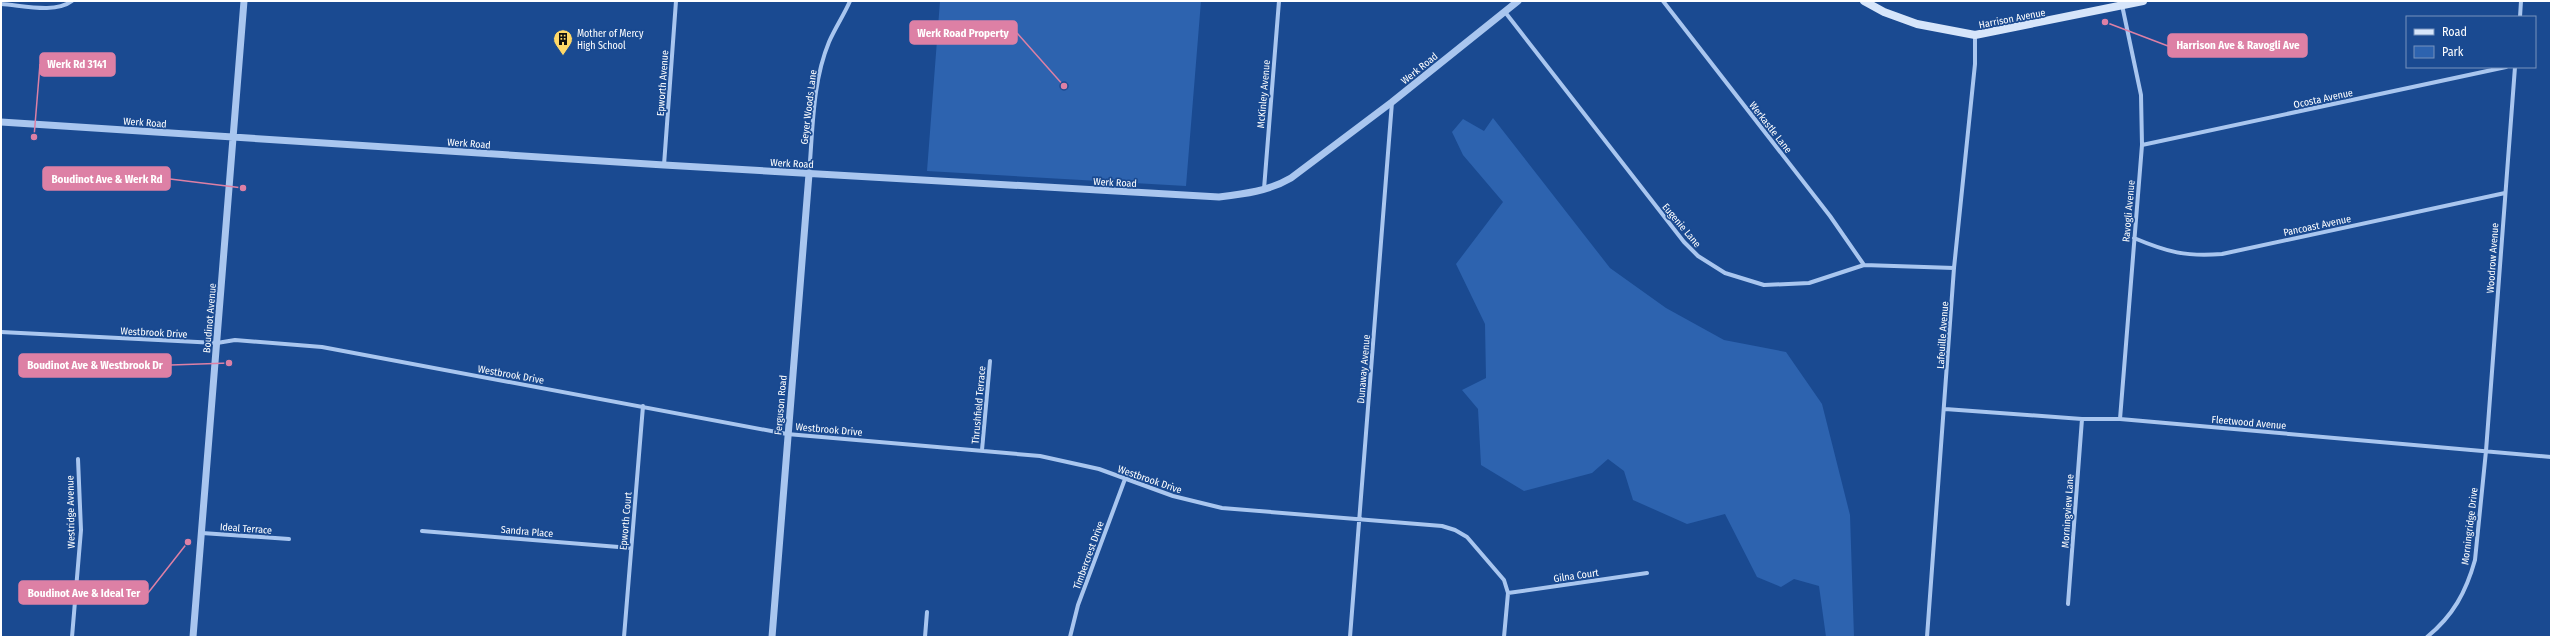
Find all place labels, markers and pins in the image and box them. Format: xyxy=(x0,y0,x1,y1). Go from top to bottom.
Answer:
callout: Werk Road Property xyxy=(910,21,1017,44)
building icon: Mother of Mercy High School xyxy=(552,28,574,56)
place label: Mother of Mercy High School xyxy=(577,28,644,52)
callout: Harrison Ave & Ravogli Ave xyxy=(2168,34,2307,57)
callout: Werk Rd 3141 xyxy=(40,53,115,76)
callout: Boudinot Ave & Werk Rd xyxy=(43,167,170,190)
callout: Boudinot Ave & Westbrook Dr xyxy=(19,354,171,377)
callout: Boudinot Ave & Ideal Ter xyxy=(19,581,148,604)

